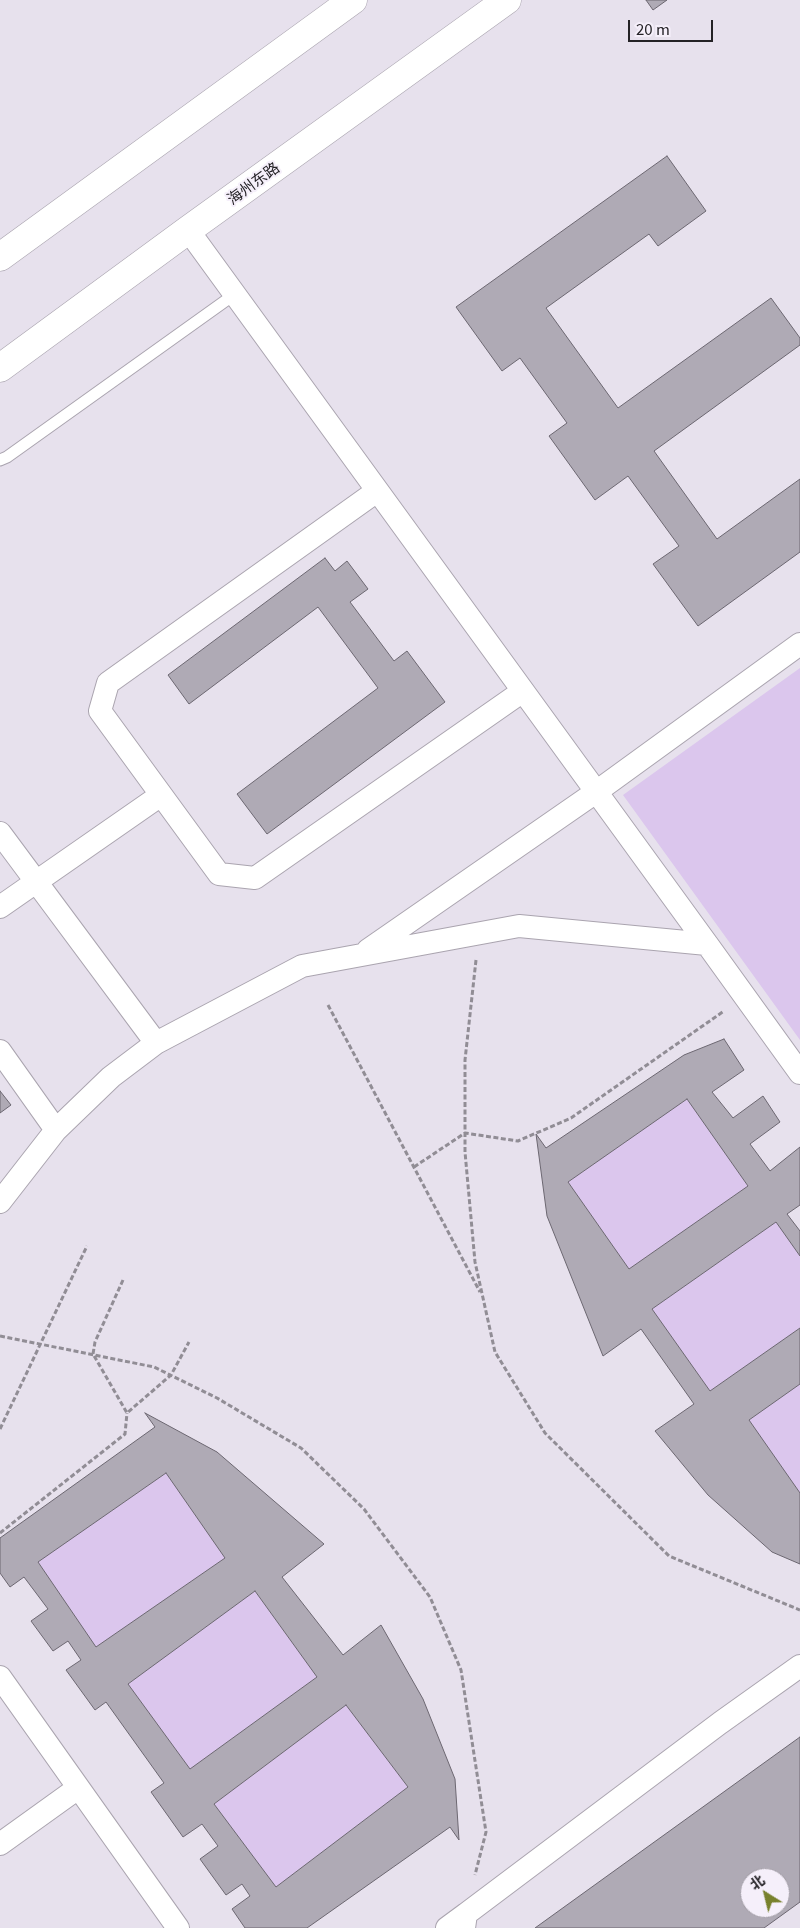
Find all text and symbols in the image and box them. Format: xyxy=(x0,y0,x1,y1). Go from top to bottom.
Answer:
scale bar xyxy=(630,10,715,42)
text: 20 m xyxy=(636,18,670,39)
street label: 海州东路 xyxy=(223,158,283,208)
north arrow xyxy=(740,1868,790,1918)
text: 北 xyxy=(745,1869,768,1894)

